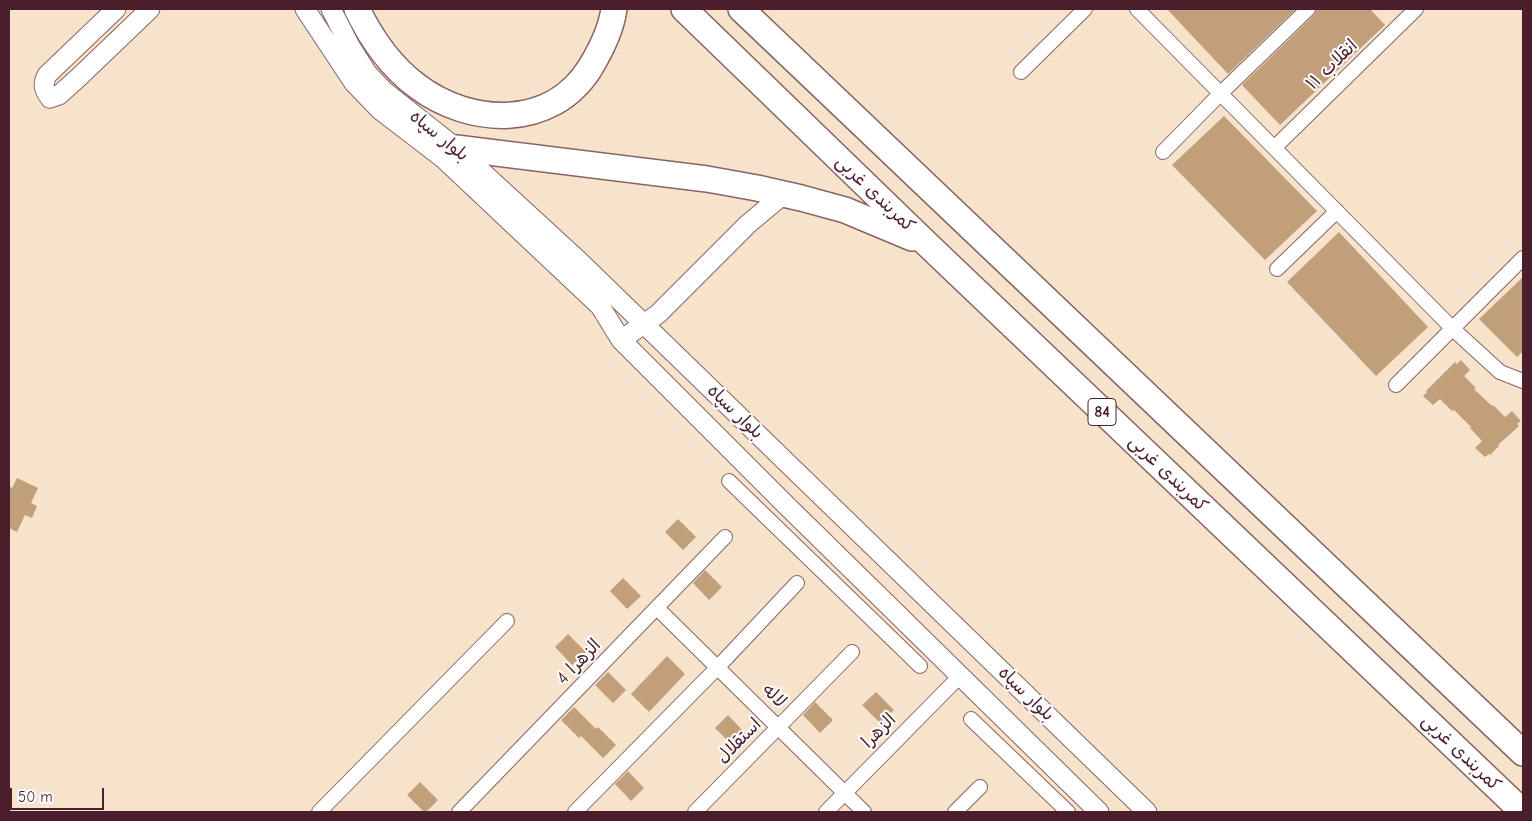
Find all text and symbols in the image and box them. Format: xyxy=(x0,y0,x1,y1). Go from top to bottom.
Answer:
street label: انقلاب ۱۱ xyxy=(1302,35,1362,95)
street label: بلوار سپاه xyxy=(405,106,473,166)
street label: کمربندی غربی xyxy=(831,151,919,237)
street label: بلوار سپاه xyxy=(702,380,768,444)
road number: 84 xyxy=(1088,398,1116,426)
street label: کمربندی غربی xyxy=(1124,431,1212,517)
street label: الزهرا 4 xyxy=(552,635,606,689)
street label: بلوار سپاه xyxy=(993,662,1059,726)
street label: لاله xyxy=(757,679,791,713)
street label: الزهرا xyxy=(857,709,901,753)
street label: کمربندی غربی xyxy=(1417,710,1505,796)
street label: استقلال xyxy=(712,714,766,768)
scale bar xyxy=(12,778,106,810)
text: 50 m xyxy=(18,788,53,806)

